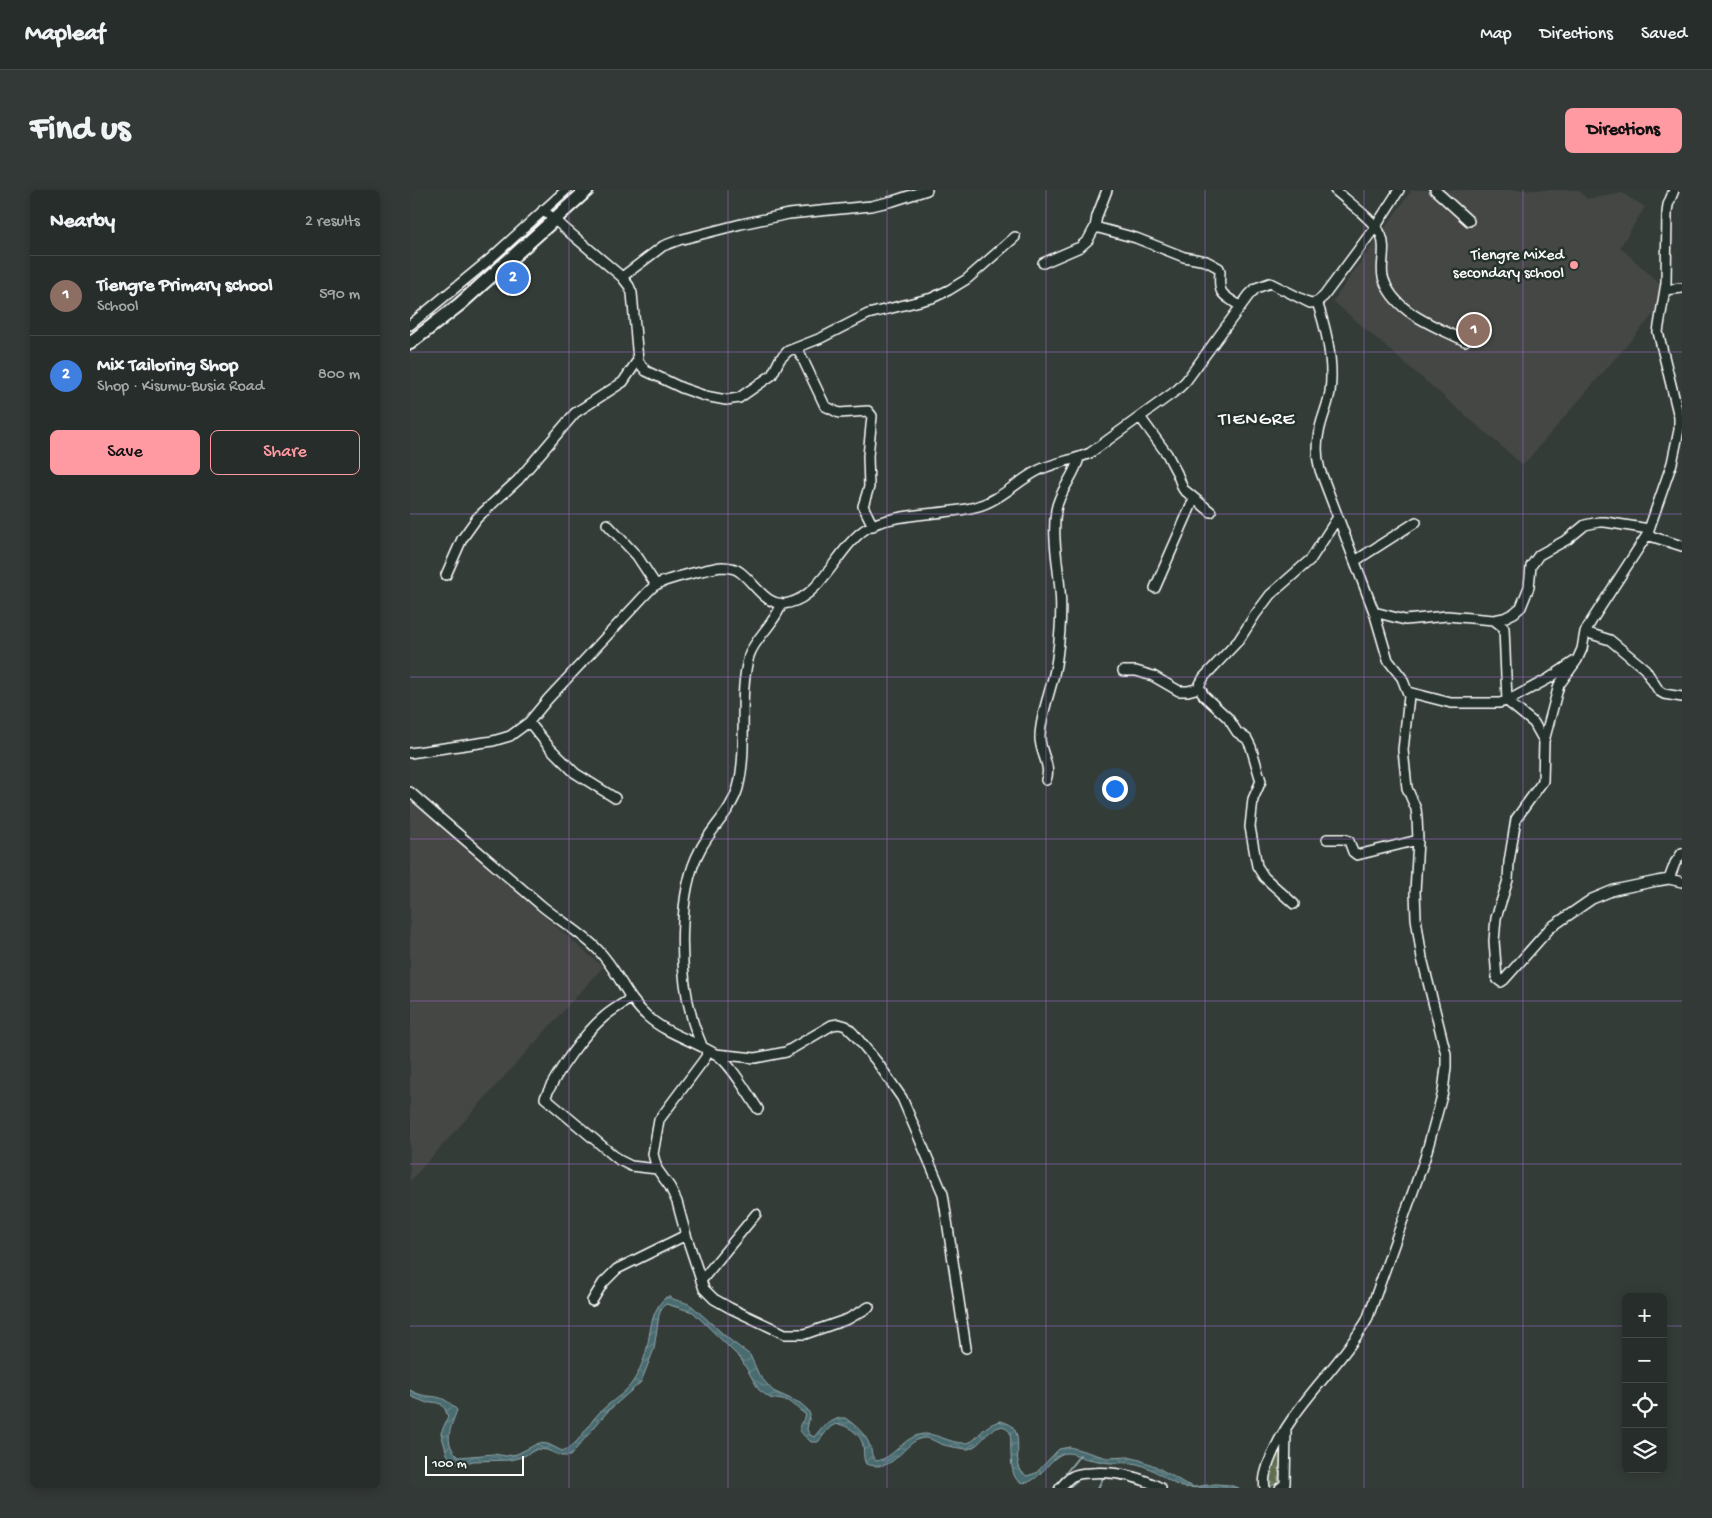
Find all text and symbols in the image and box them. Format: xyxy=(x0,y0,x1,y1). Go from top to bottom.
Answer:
text: Mapleaf xyxy=(25,20,105,49)
text: Map xyxy=(1480,24,1512,45)
text: Directions xyxy=(1540,24,1613,45)
text: Saved xyxy=(1641,24,1687,45)
button: Directions xyxy=(1565,108,1682,153)
text: Find us xyxy=(30,110,130,151)
text: Nearby xyxy=(50,210,115,235)
text: 2 results xyxy=(305,213,360,232)
place label: Tiengre Mixed secondary school xyxy=(1453,247,1566,284)
pin: 2 xyxy=(497,259,529,297)
marker: Tiengre Mixed secondary school xyxy=(1568,259,1580,271)
text: Tiengre Primary school xyxy=(97,275,273,298)
text: 1 xyxy=(63,286,69,305)
text: 590 m xyxy=(319,286,360,305)
text: School xyxy=(97,298,139,317)
pin: 1 xyxy=(1458,311,1490,349)
text: Mix Tailoring Shop xyxy=(97,355,238,378)
text: 2 xyxy=(62,366,70,385)
text: 800 m xyxy=(318,366,360,385)
text: Shop · Kisumu-Busia Road xyxy=(97,378,264,397)
district label: TIENGRE xyxy=(1218,409,1296,432)
button: Save xyxy=(50,430,200,475)
button: Share xyxy=(210,430,360,475)
your location xyxy=(1102,776,1128,802)
map controls xyxy=(1622,1293,1667,1473)
button: + xyxy=(1622,1293,1667,1338)
button: − xyxy=(1622,1338,1667,1383)
button: locate xyxy=(1622,1383,1667,1428)
button: layers xyxy=(1622,1428,1667,1473)
scale bar xyxy=(425,1453,524,1476)
text: 100 m xyxy=(432,1456,467,1473)

